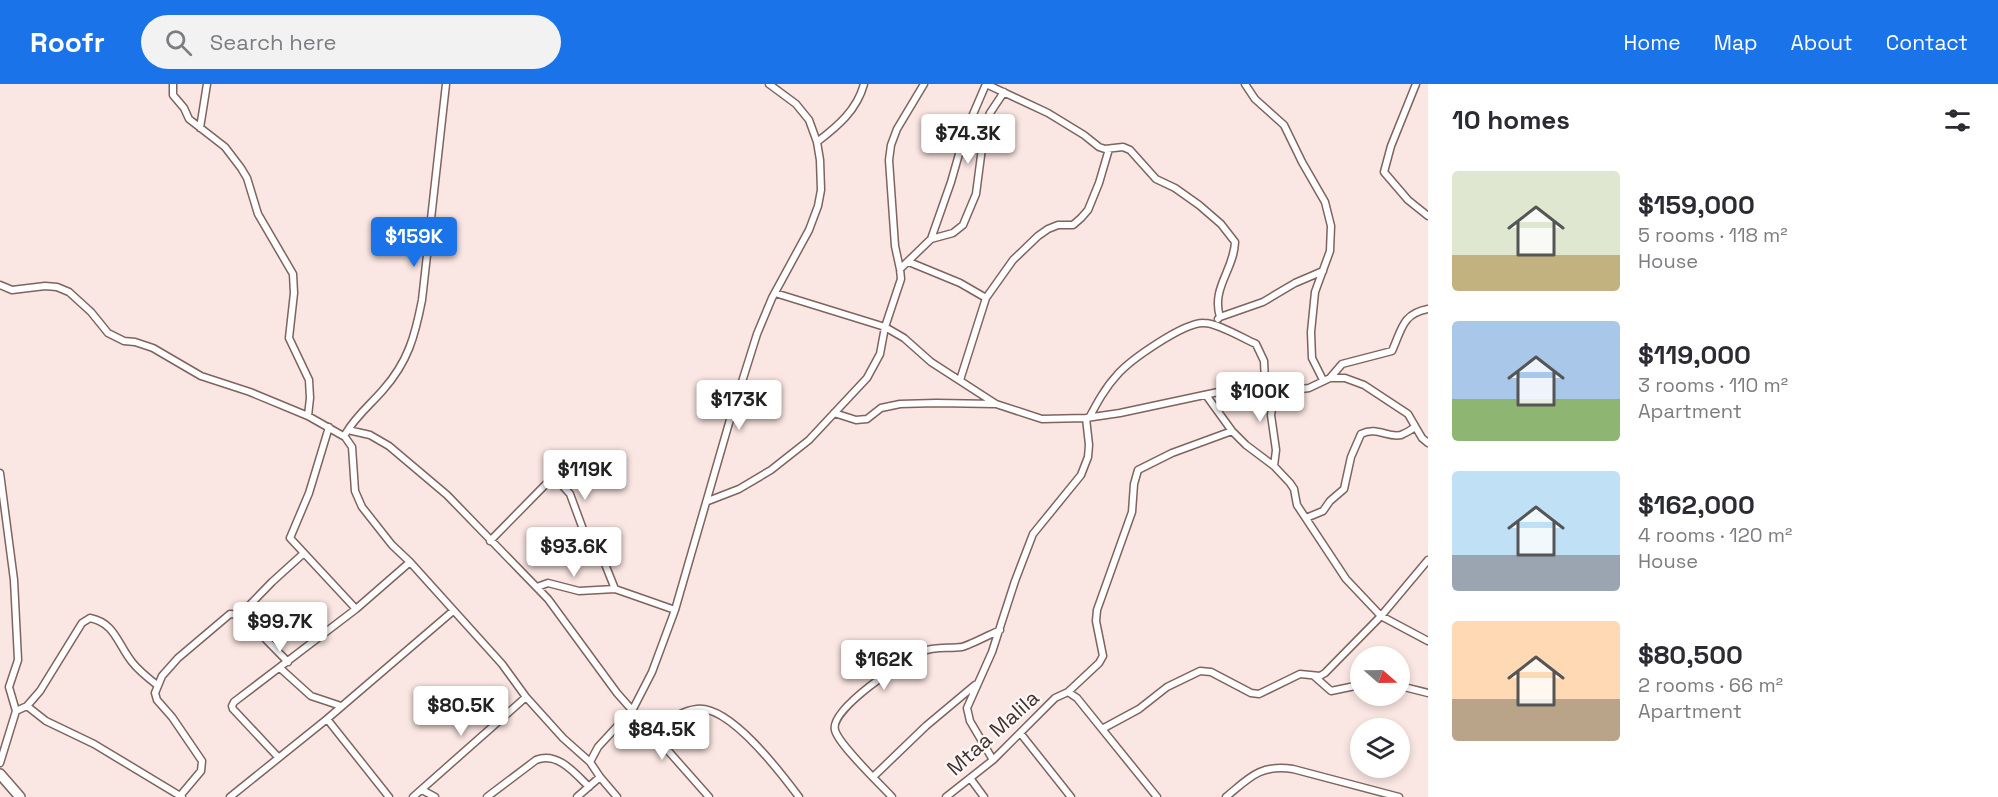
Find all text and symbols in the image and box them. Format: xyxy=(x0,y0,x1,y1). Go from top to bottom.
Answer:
search box xyxy=(141,15,561,69)
text: Roofr xyxy=(30,24,105,60)
icon: search xyxy=(162,26,195,59)
text: Search here xyxy=(210,28,337,56)
text: Home xyxy=(1623,29,1681,56)
text: Map xyxy=(1714,29,1758,56)
text: About xyxy=(1791,29,1853,56)
text: Contact xyxy=(1886,29,1968,56)
text: 10 homes xyxy=(1452,103,1570,137)
icon: filters xyxy=(1941,104,1974,137)
pin: $74.3K xyxy=(919,114,1017,165)
text: $74.3K xyxy=(935,120,1001,146)
text: $159,000 xyxy=(1638,188,1755,222)
icon: home xyxy=(1500,195,1572,267)
pin: $159K xyxy=(372,217,456,268)
text: 5 rooms · 118 m² xyxy=(1638,222,1788,248)
text: $159K xyxy=(385,223,443,249)
text: House xyxy=(1638,248,1698,274)
text: $119,000 xyxy=(1638,338,1751,372)
icon: home xyxy=(1500,345,1572,417)
pin: $100K xyxy=(1218,372,1302,423)
text: 3 rooms · 110 m² xyxy=(1638,372,1788,398)
text: $100K xyxy=(1230,378,1290,404)
pin: $173K xyxy=(697,380,781,431)
text: $173K xyxy=(711,386,767,412)
text: Apartment xyxy=(1638,398,1742,424)
pin: $119K xyxy=(543,450,627,501)
text: $119K xyxy=(557,456,613,482)
text: $162,000 xyxy=(1638,488,1755,522)
icon: home xyxy=(1500,495,1572,567)
text: 4 rooms · 120 m² xyxy=(1638,522,1792,548)
pin: $93.6K xyxy=(525,527,623,578)
text: $93.6K xyxy=(540,533,608,559)
text: House xyxy=(1638,548,1698,574)
pin: $99.7K xyxy=(231,602,329,653)
text: $99.7K xyxy=(247,608,313,634)
text: $80,500 xyxy=(1638,638,1743,672)
pin: $162K xyxy=(842,640,926,691)
icon: home xyxy=(1500,645,1572,717)
text: $162K xyxy=(855,646,913,672)
north arrow xyxy=(1350,646,1410,706)
map controls xyxy=(1350,646,1410,778)
text: 2 rooms · 66 m² xyxy=(1638,672,1783,698)
street label: Mtaa Malila xyxy=(941,684,1044,781)
pin: $80.5K xyxy=(412,686,510,737)
text: $80.5K xyxy=(427,692,495,718)
text: Apartment xyxy=(1638,698,1742,724)
pin: $84.5K xyxy=(613,710,711,761)
text: $84.5K xyxy=(628,716,696,742)
button: layers xyxy=(1350,718,1410,778)

